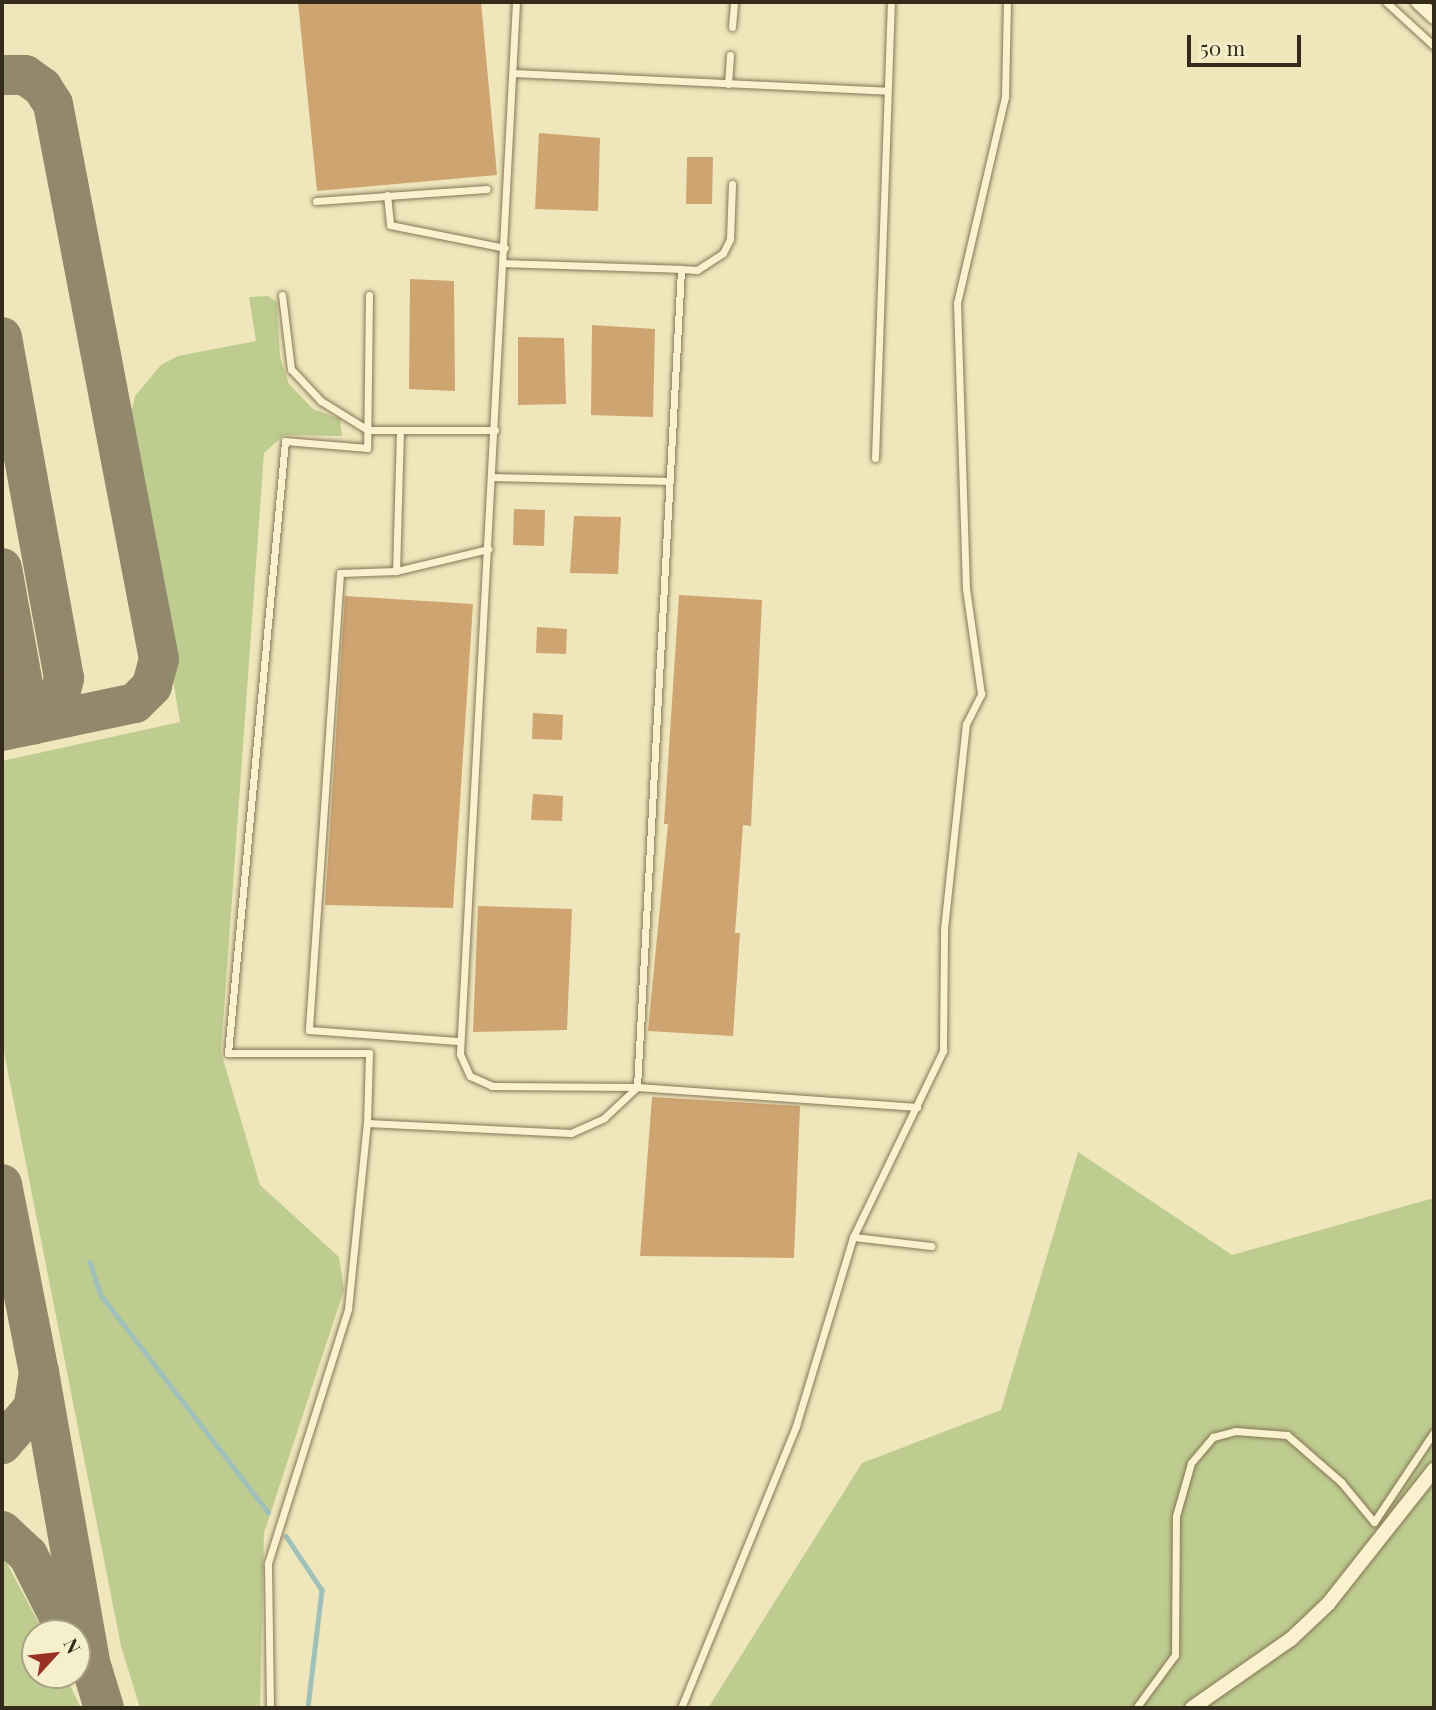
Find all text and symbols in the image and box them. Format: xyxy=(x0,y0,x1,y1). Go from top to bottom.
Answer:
scale bar xyxy=(1191,21,1305,65)
text: 50 m xyxy=(1200,33,1245,61)
north arrow xyxy=(21,1619,91,1689)
text: N xyxy=(58,1633,88,1657)

